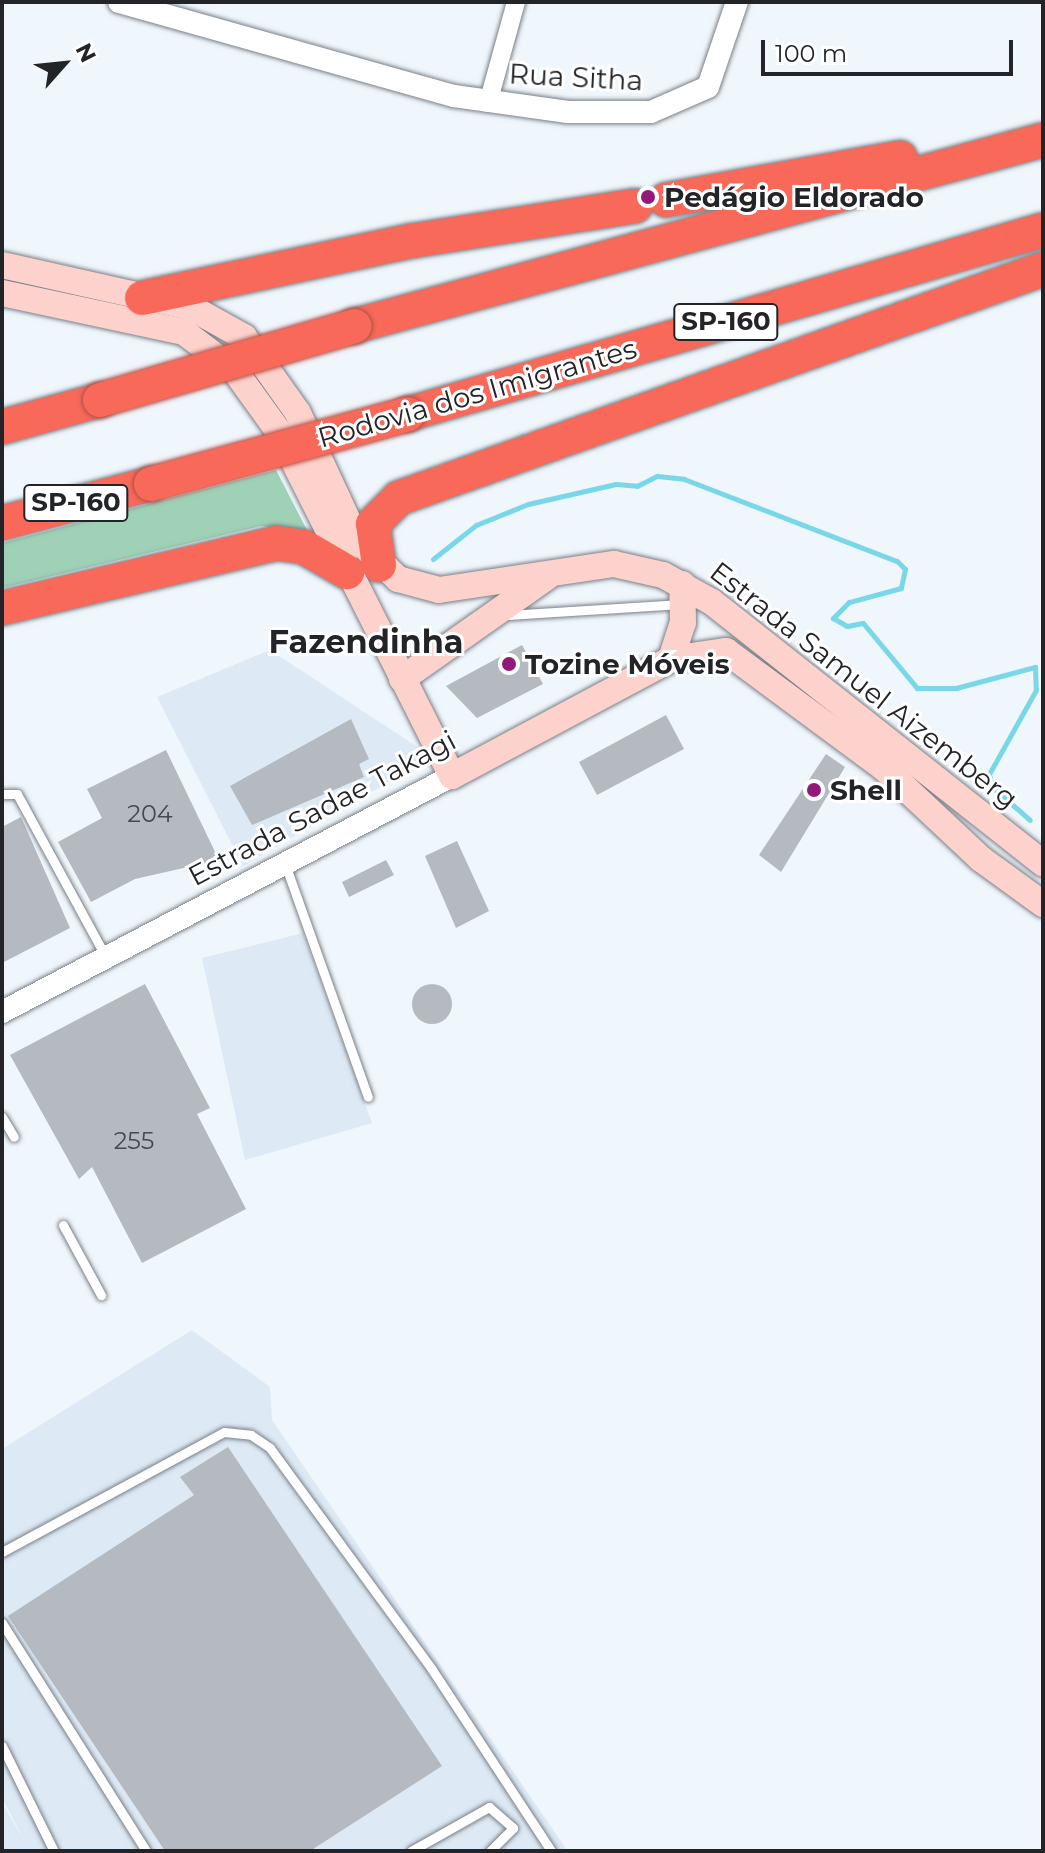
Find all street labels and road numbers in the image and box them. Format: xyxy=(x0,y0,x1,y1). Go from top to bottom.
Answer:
street label: Rua Sitha xyxy=(508,57,644,97)
road number: SP-160 xyxy=(672,300,780,344)
street label: Rodovia dos Imigrantes xyxy=(314,331,640,455)
road number: SP-160 xyxy=(22,481,130,525)
street label: Estrada Samuel Aizemberg xyxy=(703,554,1025,816)
street label: Estrada Sadae Takagi xyxy=(183,723,461,893)

